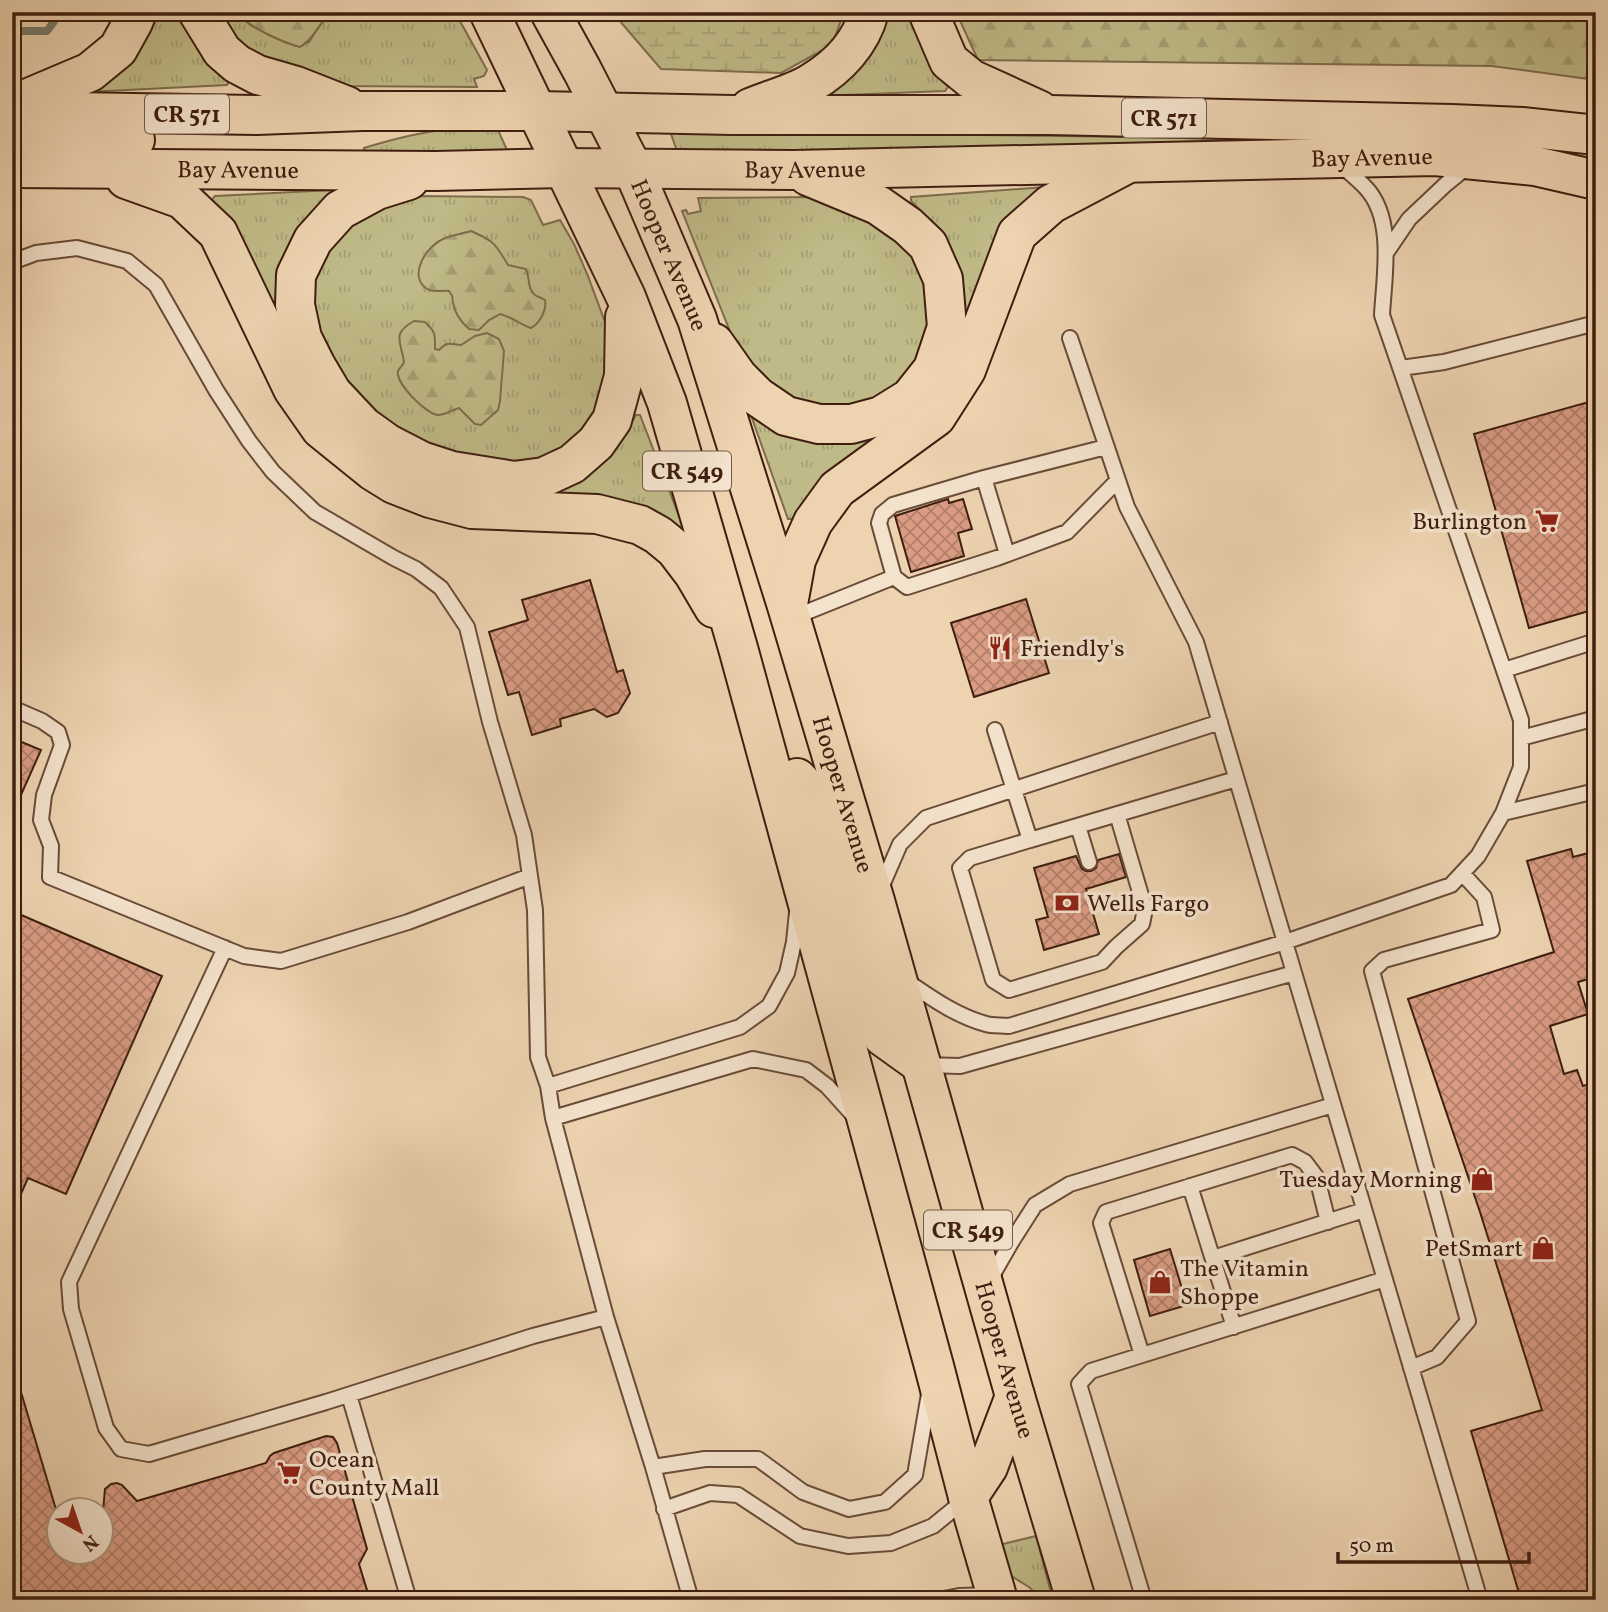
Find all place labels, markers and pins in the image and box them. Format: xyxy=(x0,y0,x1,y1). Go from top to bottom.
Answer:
place label: Burlington xyxy=(1412,506,1527,540)
supermarket icon: Burlington xyxy=(1533,507,1561,535)
place label: Friendly's xyxy=(1020,633,1124,667)
restaurant icon: Friendly's xyxy=(986,634,1014,662)
place label: Wells Fargo xyxy=(1087,888,1209,922)
bank icon: Wells Fargo xyxy=(1053,889,1081,917)
place label: Tuesday Morning xyxy=(1279,1164,1462,1198)
shop icon: Tuesday Morning xyxy=(1468,1165,1496,1193)
place label: PetSmart xyxy=(1425,1233,1523,1267)
shop icon: PetSmart xyxy=(1529,1234,1557,1262)
place label: The Vitamin Shoppe xyxy=(1180,1253,1309,1315)
shop icon: The Vitamin Shoppe xyxy=(1146,1268,1174,1296)
place label: Ocean County Mall xyxy=(309,1444,439,1506)
supermarket icon: Ocean County Mall xyxy=(275,1459,303,1487)

